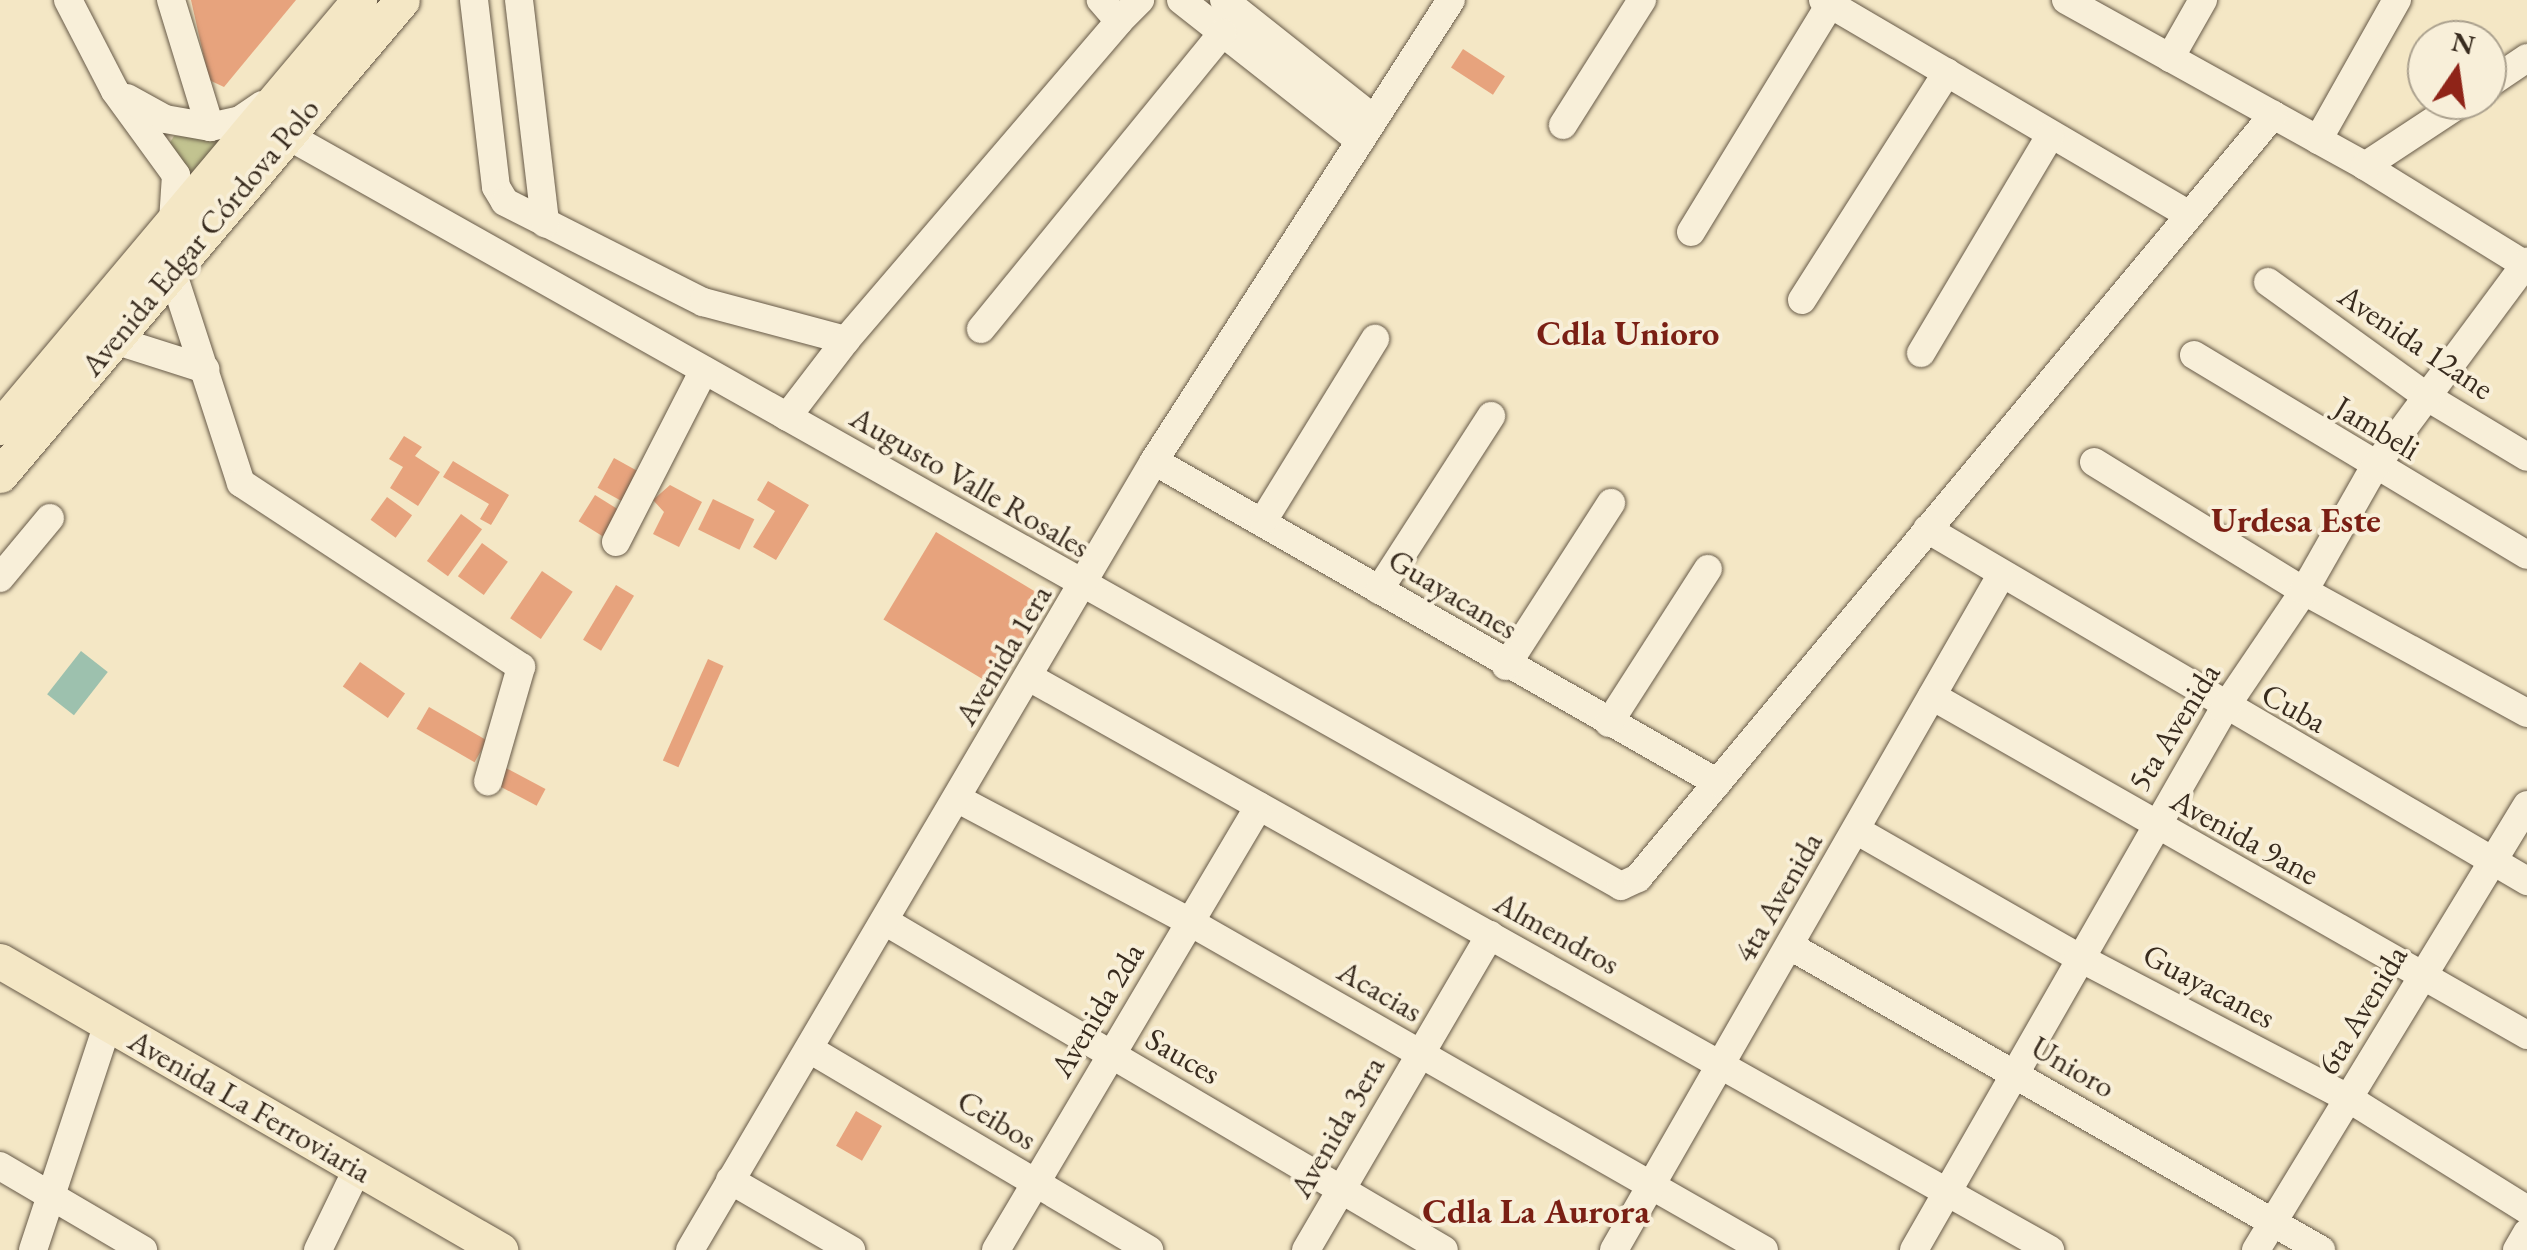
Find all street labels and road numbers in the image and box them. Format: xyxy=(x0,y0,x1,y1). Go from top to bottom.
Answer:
street label: Avenida Edgar Córdova Polo xyxy=(72,90,328,384)
street label: Avenida 12ane xyxy=(2331,276,2501,408)
street label: Jambeli xyxy=(2327,388,2427,468)
street label: Augusto Valle Rosales xyxy=(843,398,1097,566)
street label: Guayacanes xyxy=(1381,540,1525,648)
street label: Avenida 1era xyxy=(946,578,1060,732)
street label: 5ta Avenida xyxy=(2120,656,2228,798)
street label: Cuba xyxy=(2255,675,2333,741)
street label: Avenida 9ane xyxy=(2164,781,2326,893)
street label: 4ta Avenida xyxy=(1725,825,1831,969)
street label: Almendros xyxy=(1488,883,1626,983)
street label: Guayacanes xyxy=(2136,935,2282,1037)
street label: Avenida 2da xyxy=(1042,936,1152,1084)
street label: 6ta Avenida xyxy=(2308,938,2416,1082)
street label: Acacias xyxy=(1331,952,1429,1030)
street label: Sauces xyxy=(1139,1019,1227,1093)
street label: Avenida La Ferroviaria xyxy=(122,1021,378,1191)
street label: Unioro xyxy=(2024,1028,2122,1106)
street label: Avenida 3era xyxy=(1281,1049,1393,1205)
street label: Ceibos xyxy=(950,1081,1044,1159)

